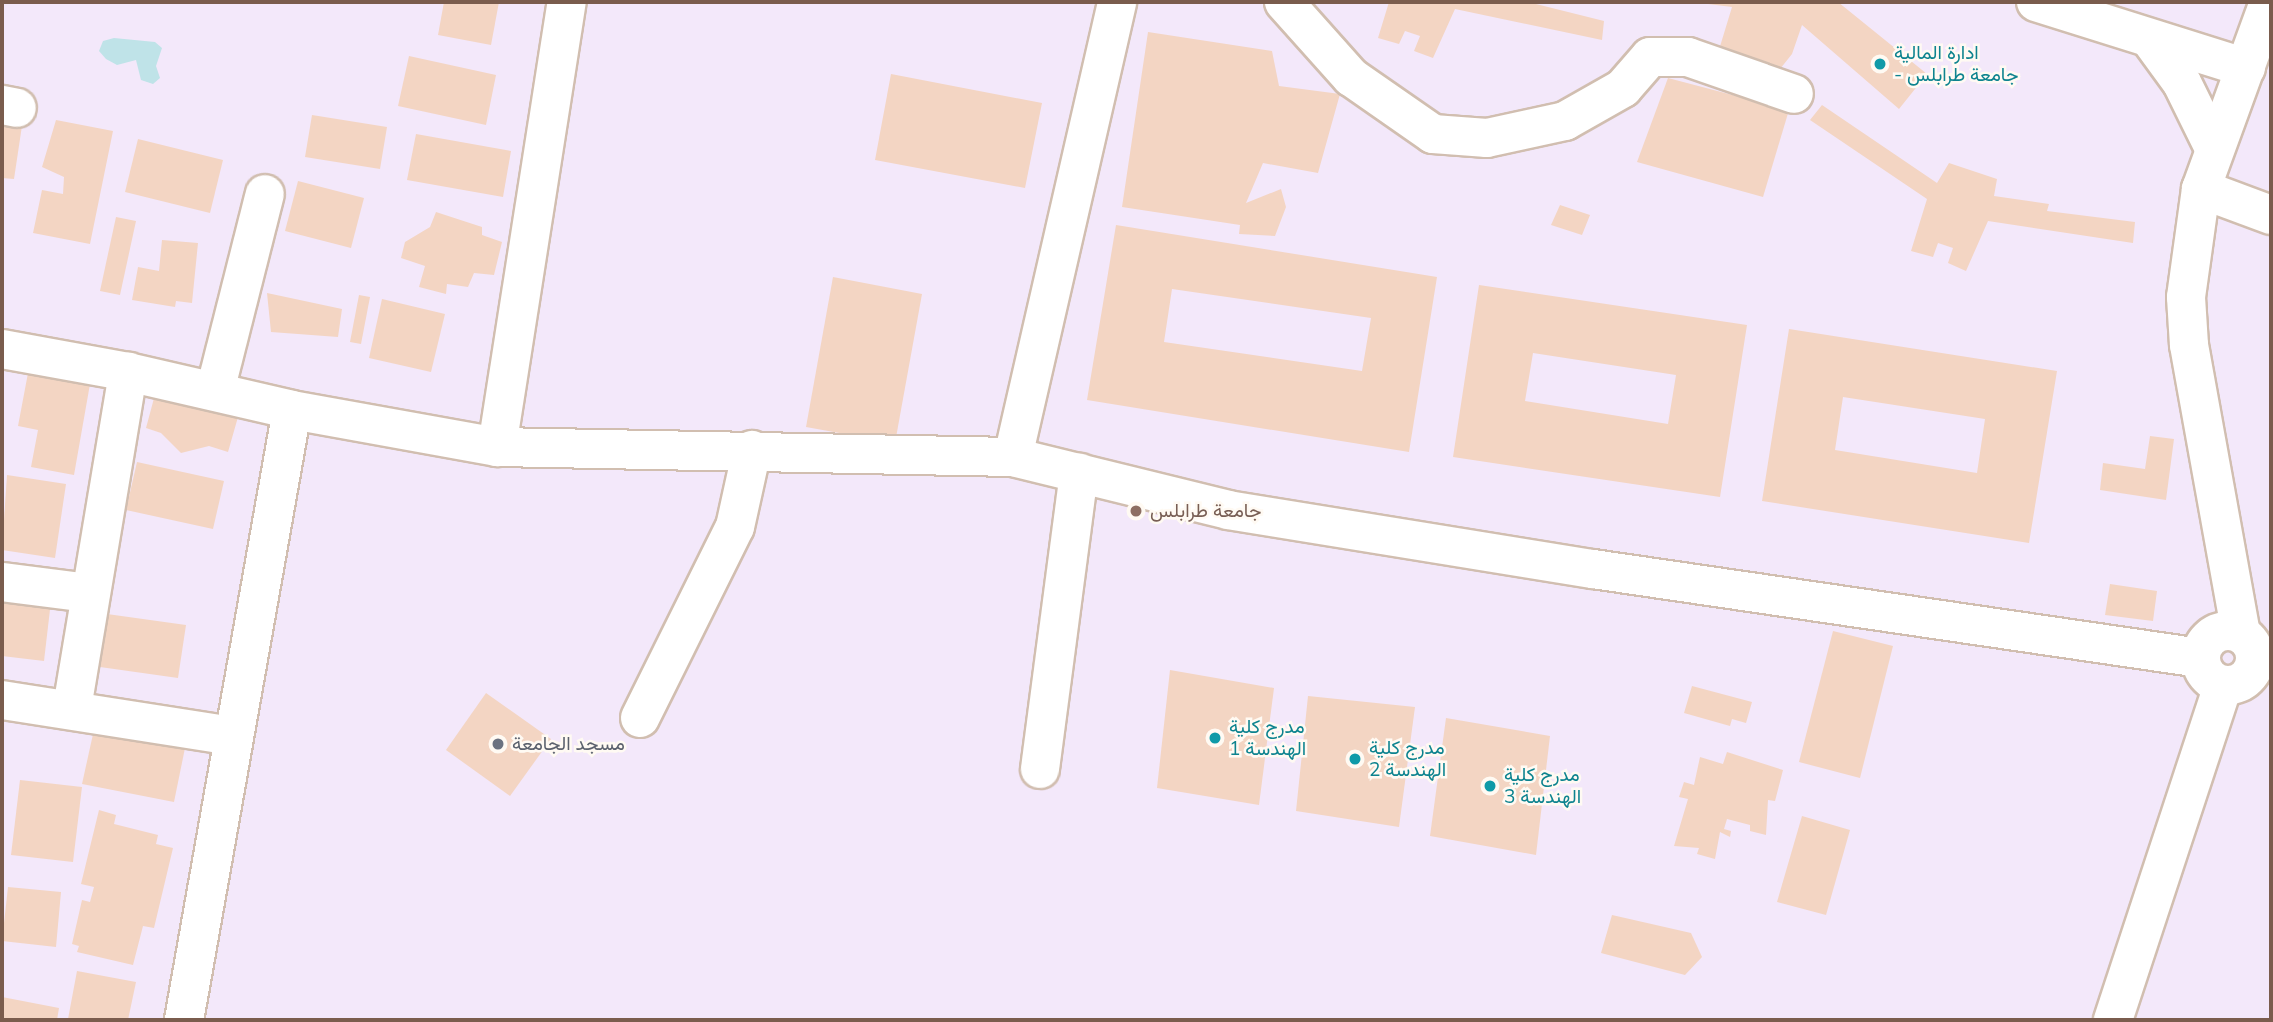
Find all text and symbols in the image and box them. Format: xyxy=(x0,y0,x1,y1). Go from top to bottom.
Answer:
place label: ادارة المالية - جامعة طرابلس xyxy=(1894,42,2019,86)
marker: ادارة المالية - جامعة طرابلس xyxy=(1872,56,1888,72)
place label: جامعة طرابلس xyxy=(1150,500,1261,522)
marker: جامعة طرابلس xyxy=(1128,503,1144,519)
place label: مدرج كلية الهندسة 1 xyxy=(1229,716,1306,760)
marker: مدرج كلية الهندسة 1 xyxy=(1207,730,1223,746)
place label: مسجد الجامعة xyxy=(512,733,625,755)
marker: مسجد الجامعة xyxy=(490,736,506,752)
place label: مدرج كلية الهندسة 2 xyxy=(1369,737,1446,781)
marker: مدرج كلية الهندسة 2 xyxy=(1347,751,1363,767)
place label: مدرج كلية الهندسة 3 xyxy=(1504,764,1581,808)
marker: مدرج كلية الهندسة 3 xyxy=(1482,778,1498,794)

